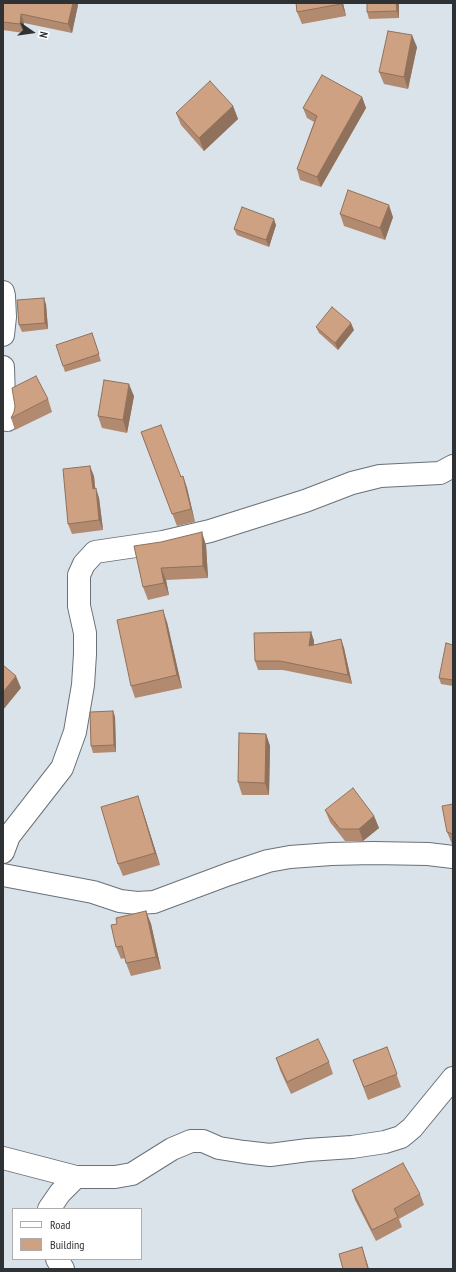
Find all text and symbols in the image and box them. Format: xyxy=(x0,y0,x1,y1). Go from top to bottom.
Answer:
north arrow xyxy=(12,12,52,52)
text: N xyxy=(36,30,51,39)
legend xyxy=(12,1208,142,1260)
text: Road xyxy=(50,1217,70,1232)
text: Building xyxy=(50,1237,85,1252)

